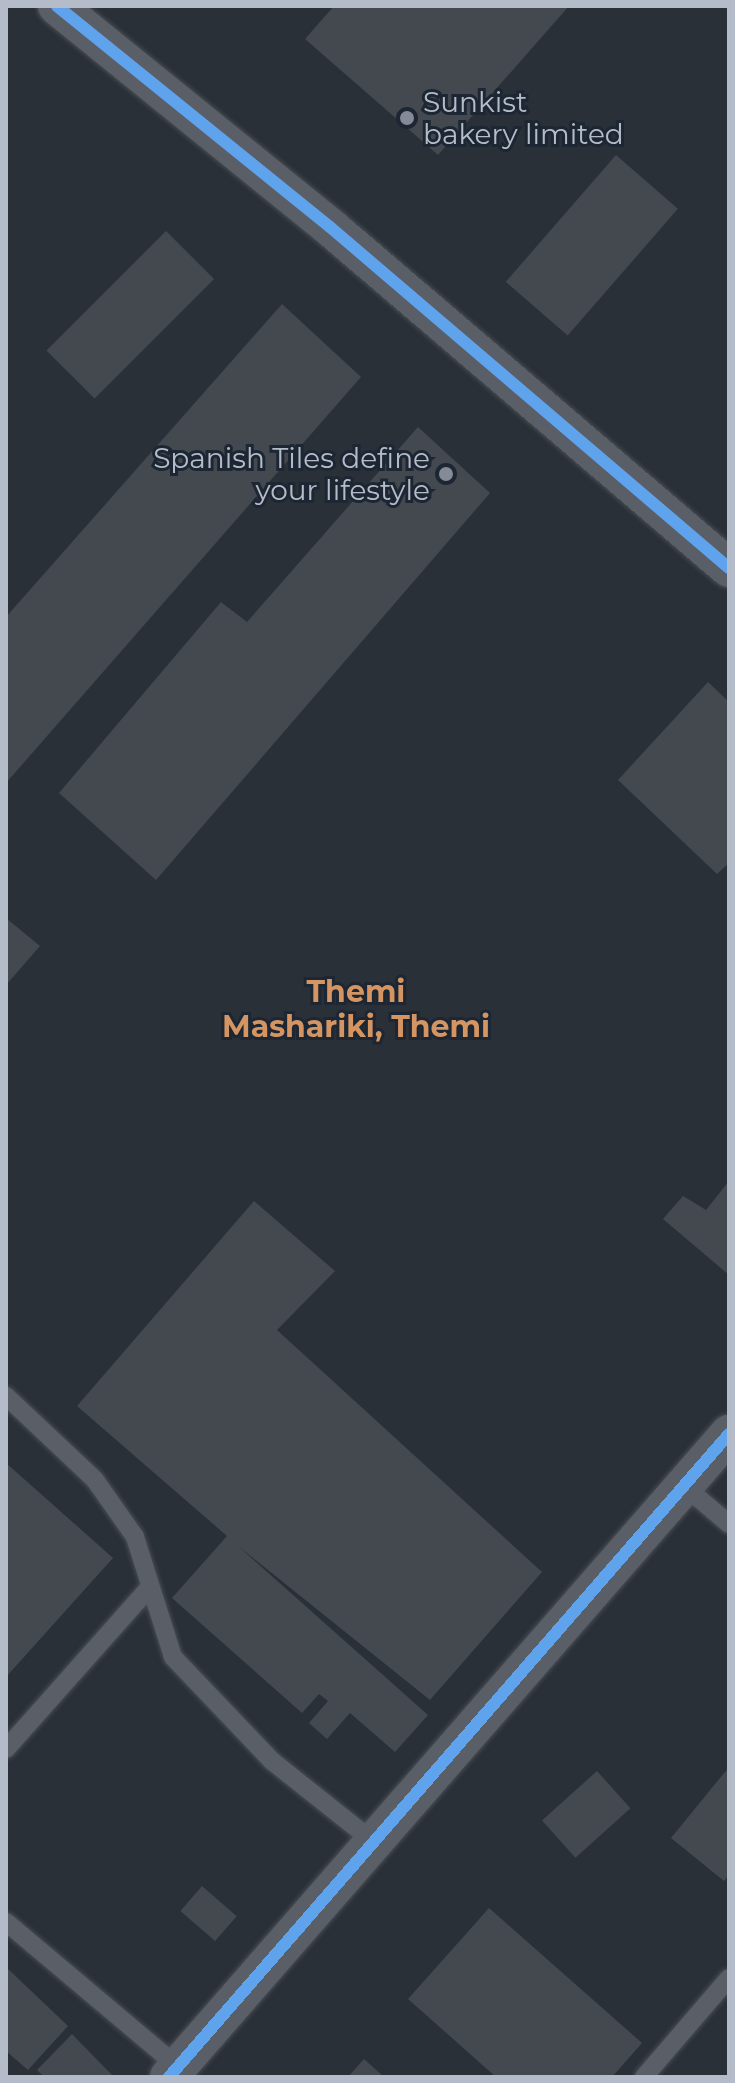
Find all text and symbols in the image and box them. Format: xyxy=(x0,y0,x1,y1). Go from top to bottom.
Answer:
place label: Sunkist bakery limited xyxy=(423,85,624,151)
marker: Sunkist bakery limited xyxy=(398,109,416,127)
place label: Spanish Tiles define your lifestyle xyxy=(153,441,430,507)
marker: Spanish Tiles define your lifestyle xyxy=(437,465,455,483)
district label: Themi Mashariki, Themi xyxy=(222,974,490,1044)

